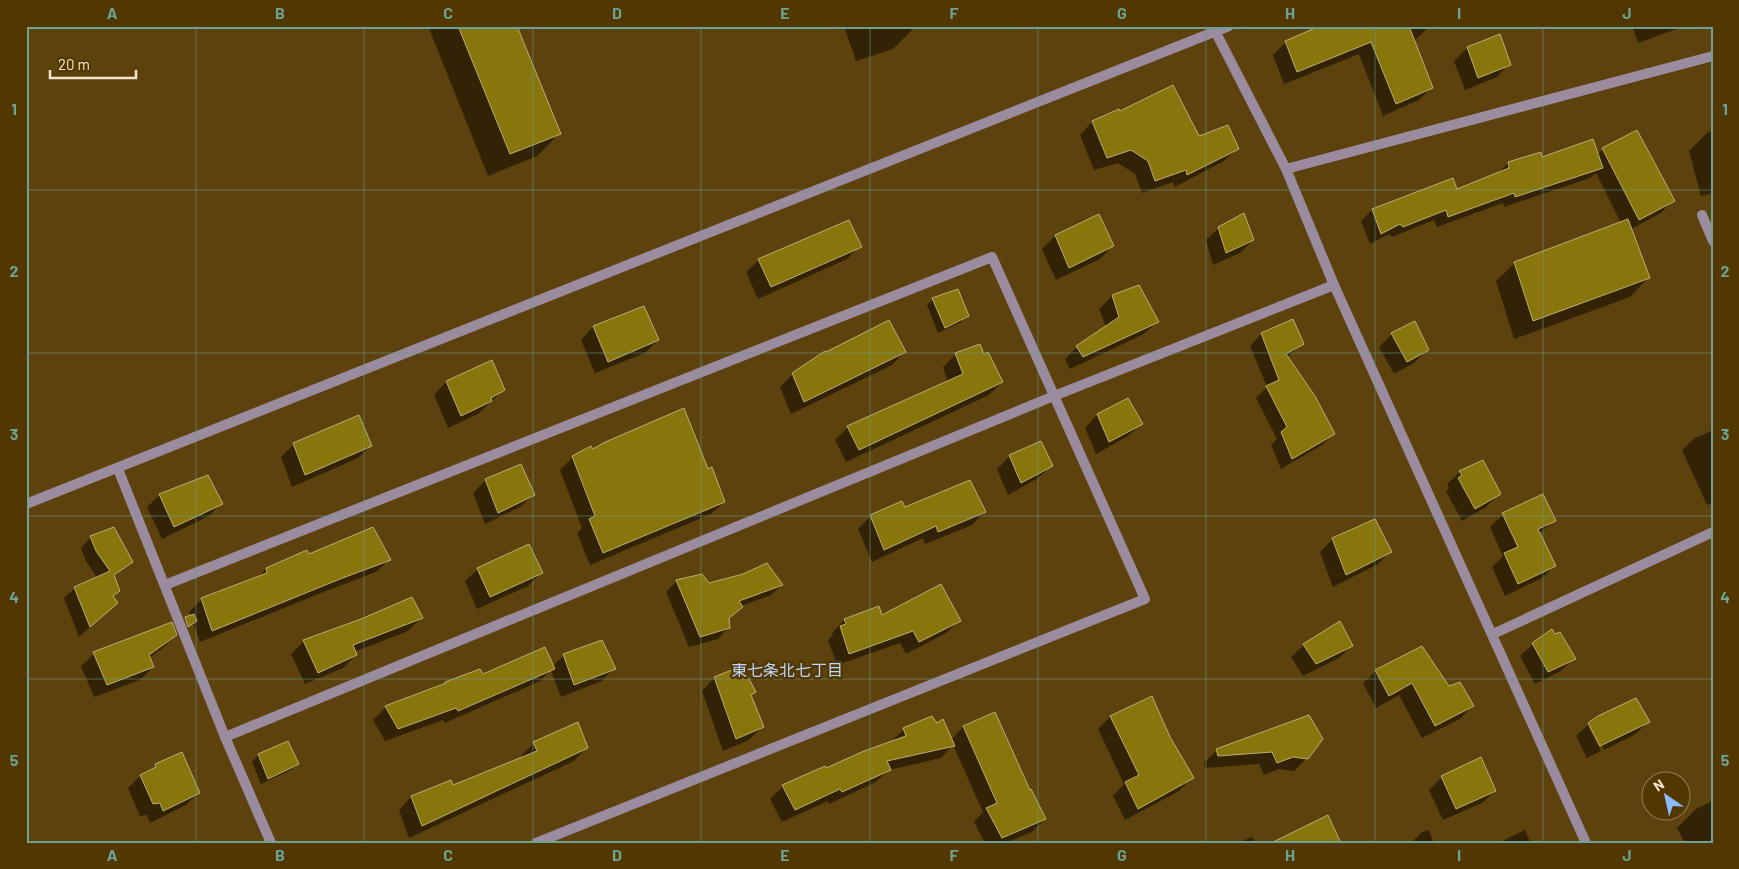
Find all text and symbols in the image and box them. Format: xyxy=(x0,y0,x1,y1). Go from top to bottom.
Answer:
text: A xyxy=(107,3,118,22)
text: B xyxy=(275,3,285,22)
text: C xyxy=(443,3,453,22)
text: D xyxy=(612,3,622,22)
text: E xyxy=(780,3,790,22)
text: F xyxy=(950,3,959,22)
text: G xyxy=(1117,3,1127,22)
text: H xyxy=(1285,3,1295,22)
text: I xyxy=(1457,3,1461,22)
text: J xyxy=(1622,3,1632,22)
scale bar xyxy=(50,48,136,80)
text: 20 m xyxy=(58,55,90,73)
text: 1 xyxy=(11,99,17,118)
text: 1 xyxy=(1722,99,1728,118)
text: 2 xyxy=(10,261,19,280)
text: 2 xyxy=(1721,261,1730,280)
text: 3 xyxy=(10,424,18,443)
text: 3 xyxy=(1721,424,1729,443)
text: 4 xyxy=(9,587,19,606)
text: 4 xyxy=(1720,587,1730,606)
district label: 東七条北七丁目 xyxy=(731,660,843,679)
text: 5 xyxy=(10,750,19,769)
text: 5 xyxy=(1721,750,1730,769)
north arrow xyxy=(1642,772,1692,822)
text: N xyxy=(1650,775,1667,794)
text: A xyxy=(107,845,118,864)
text: B xyxy=(275,845,285,864)
text: C xyxy=(443,845,453,864)
text: D xyxy=(612,845,622,864)
text: E xyxy=(780,845,790,864)
text: F xyxy=(950,845,959,864)
text: G xyxy=(1117,845,1127,864)
text: H xyxy=(1285,845,1295,864)
text: I xyxy=(1457,845,1461,864)
text: J xyxy=(1622,845,1632,864)

